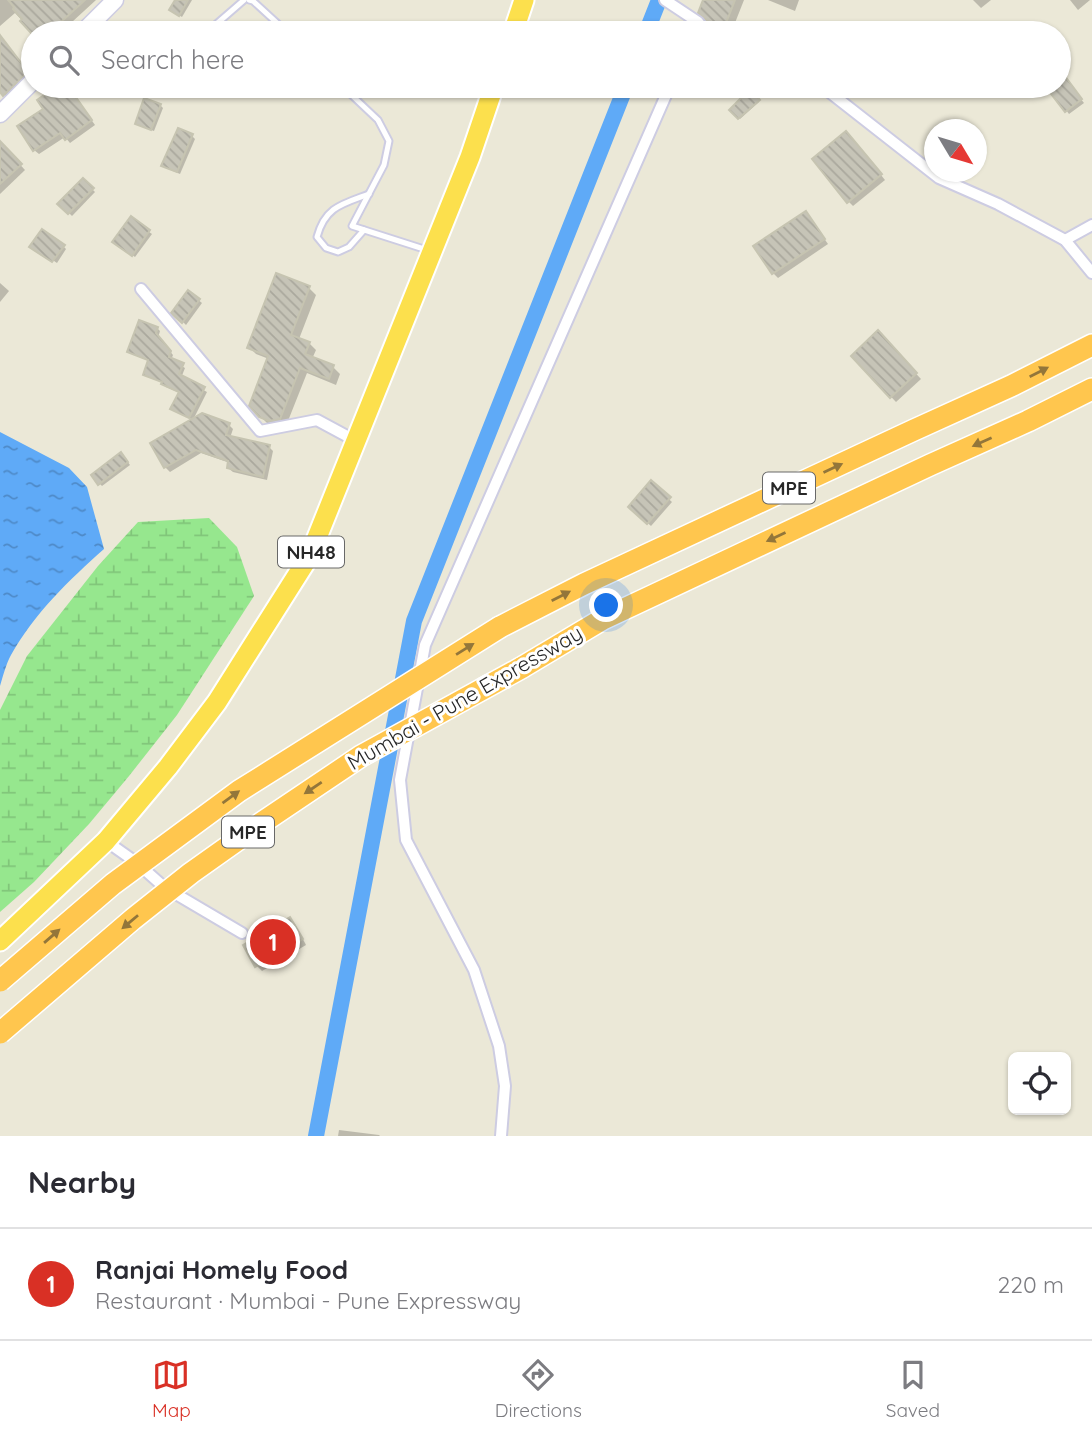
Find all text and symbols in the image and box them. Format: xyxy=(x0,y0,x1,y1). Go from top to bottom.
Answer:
search box xyxy=(21,21,1071,98)
icon: search xyxy=(45,41,83,79)
text: Search here xyxy=(101,43,245,76)
north arrow xyxy=(924,119,987,182)
one-way arrow xyxy=(1030,366,1050,378)
one-way arrow xyxy=(972,437,993,448)
one-way arrow xyxy=(823,462,843,473)
road number: MPE xyxy=(763,472,815,503)
one-way arrow xyxy=(766,532,786,543)
road number: NH48 xyxy=(278,537,344,568)
your location xyxy=(589,588,623,622)
one-way arrow xyxy=(551,591,571,602)
street label: Mumbai - Pune Expressway xyxy=(343,619,586,775)
one-way arrow xyxy=(455,642,474,655)
one-way arrow xyxy=(304,781,323,794)
one-way arrow xyxy=(222,790,240,804)
road number: MPE xyxy=(222,817,274,848)
one-way arrow xyxy=(121,914,138,929)
pin: 1 xyxy=(250,916,296,968)
one-way arrow xyxy=(43,929,60,944)
map controls xyxy=(1008,1052,1071,1115)
button: locate xyxy=(1008,1052,1071,1115)
text: Nearby xyxy=(28,1163,136,1201)
text: Ranjai Homely Food xyxy=(95,1253,348,1286)
text: 1 xyxy=(47,1270,55,1299)
text: 220 m xyxy=(998,1270,1064,1299)
text: Restaurant · Mumbai - Pune Expressway xyxy=(95,1286,521,1315)
tab: Map xyxy=(152,1356,191,1422)
tab: Directions xyxy=(495,1356,582,1422)
tab: Saved xyxy=(886,1356,940,1422)

